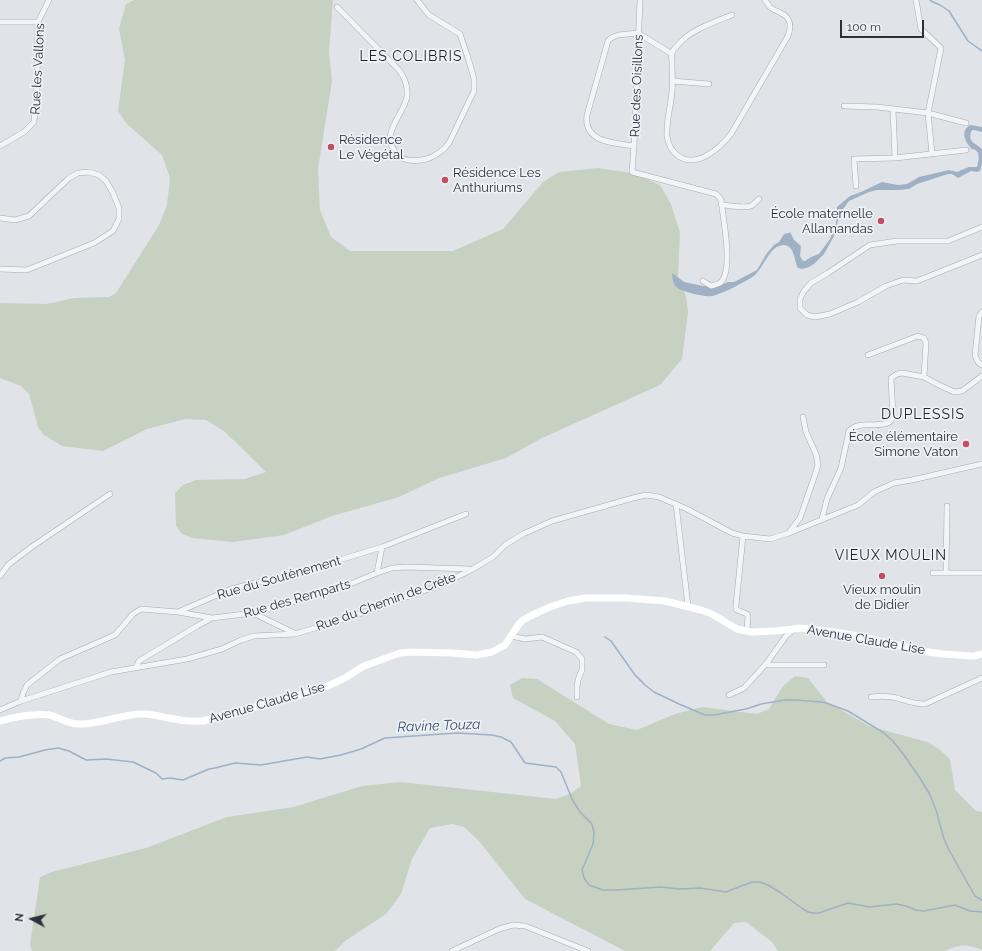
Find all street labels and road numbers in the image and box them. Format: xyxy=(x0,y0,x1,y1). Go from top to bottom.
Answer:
street label: Rue les Vallons xyxy=(28,23,48,115)
street label: Rue des Oisillons xyxy=(627,34,647,138)
street label: Rue du Soutènement xyxy=(215,553,343,603)
street label: Rue du Chemin de Crête xyxy=(314,569,458,635)
street label: Rue des Remparts xyxy=(242,576,352,622)
street label: Avenue Claude Lise xyxy=(806,622,926,658)
street label: Avenue Claude Lise xyxy=(207,679,327,727)

